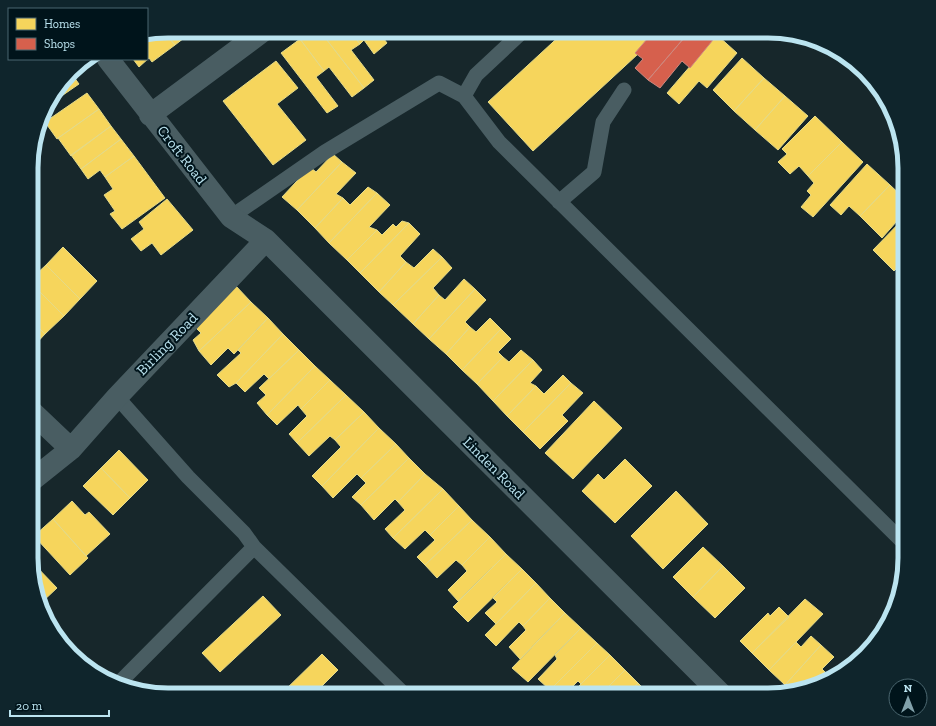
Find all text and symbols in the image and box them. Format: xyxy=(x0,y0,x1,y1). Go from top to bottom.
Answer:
legend xyxy=(8,8,148,60)
text: Homes xyxy=(44,17,80,31)
text: Shops xyxy=(44,37,75,51)
street label: Croft Road xyxy=(153,122,211,189)
street label: Birling Road xyxy=(133,308,202,379)
street label: Linden Road xyxy=(459,433,529,503)
north arrow xyxy=(888,678,928,718)
text: N xyxy=(904,682,913,695)
scale bar xyxy=(10,692,109,718)
text: 20 m xyxy=(16,699,43,713)

